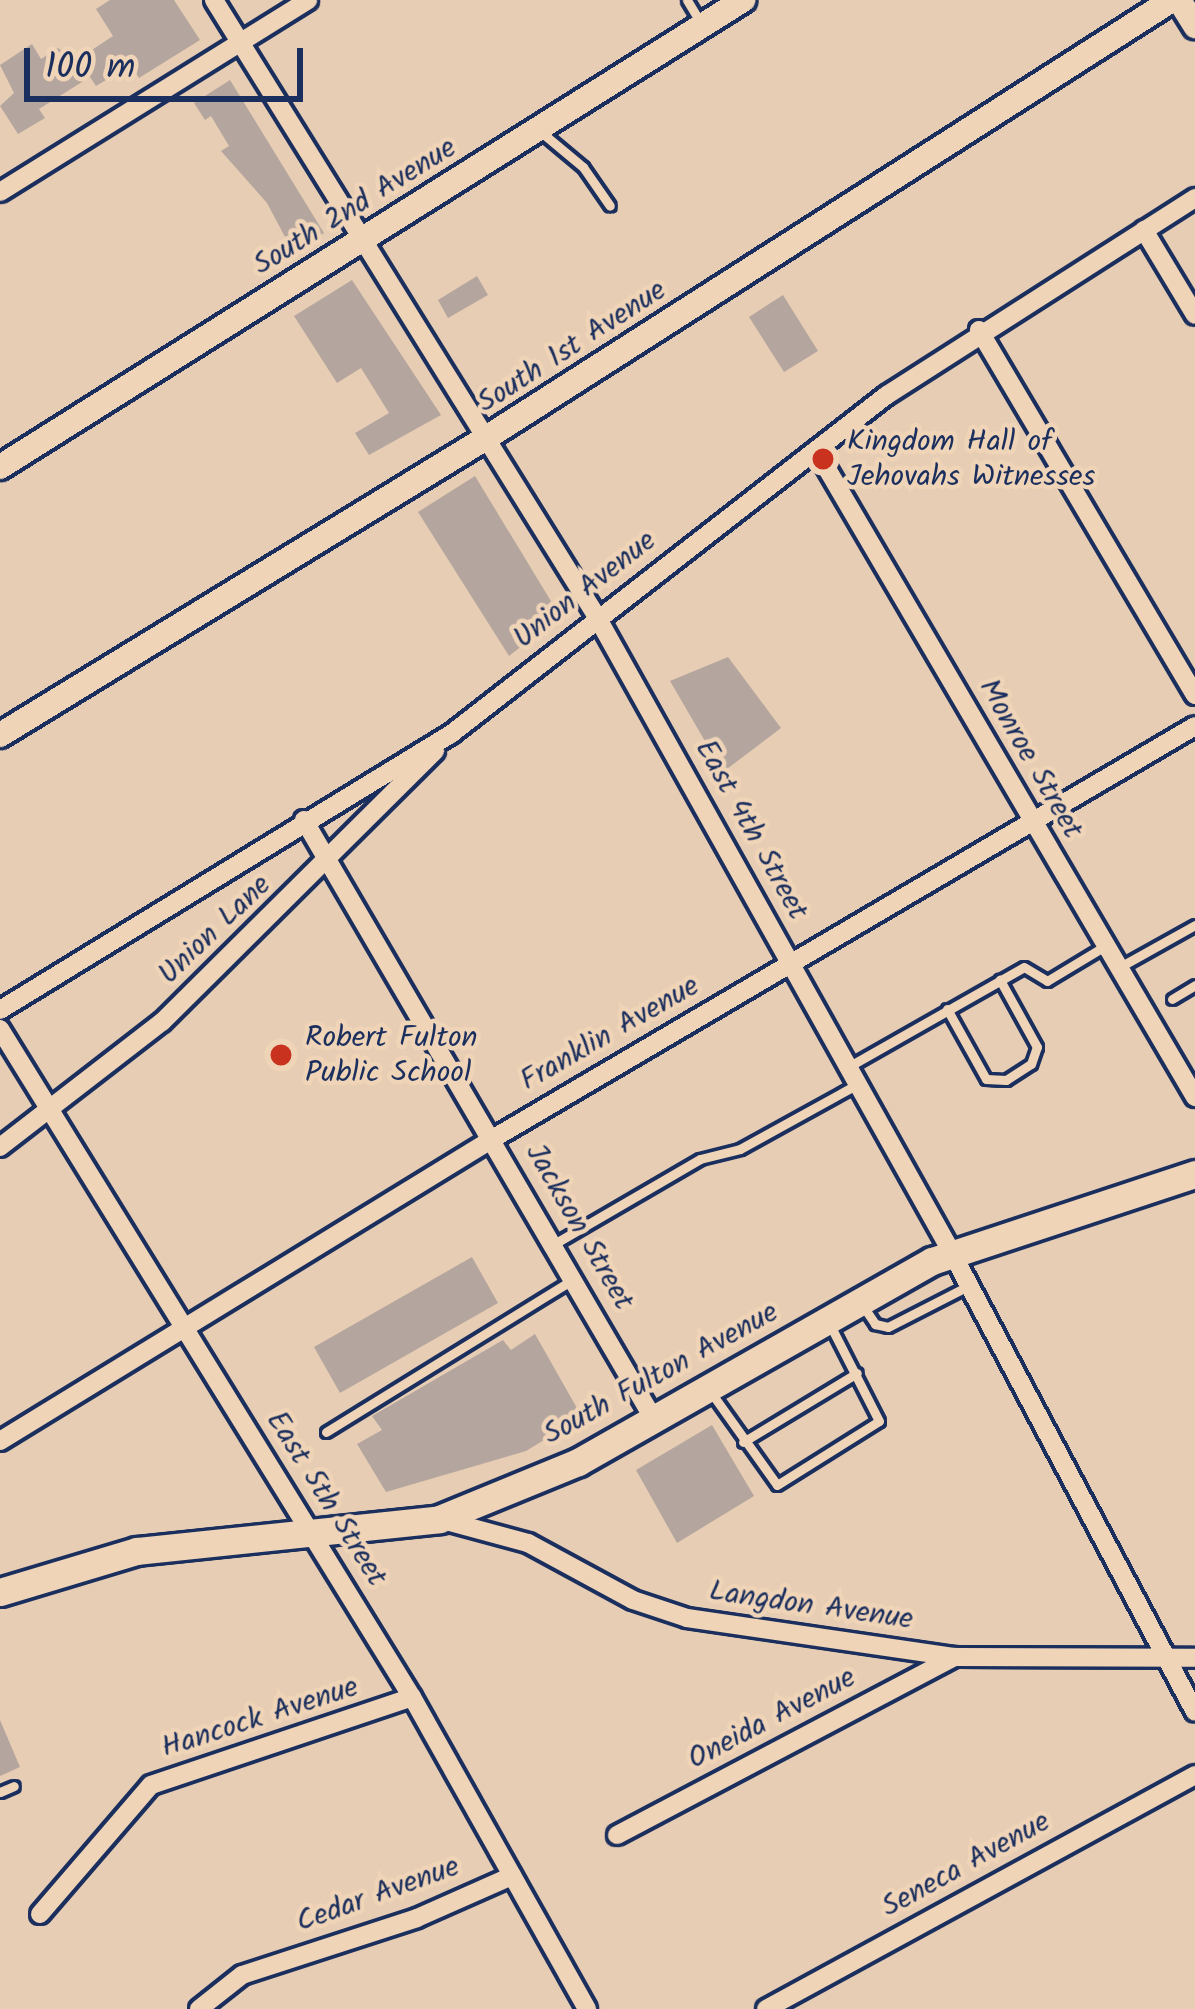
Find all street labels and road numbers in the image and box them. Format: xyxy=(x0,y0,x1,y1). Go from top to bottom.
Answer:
street label: South 2nd Avenue xyxy=(247,130,463,284)
street label: South 1st Avenue xyxy=(471,273,673,421)
street label: Union Avenue xyxy=(507,523,663,657)
street label: Monroe Street xyxy=(970,673,1090,845)
street label: East 4th Street xyxy=(687,734,815,926)
street label: Union Lane xyxy=(151,868,279,992)
street label: Franklin Avenue xyxy=(514,968,706,1100)
street label: Jackson Street xyxy=(517,1137,641,1317)
street label: South Fulton Avenue xyxy=(537,1295,785,1453)
street label: East 5th Street xyxy=(258,1405,394,1593)
street label: Langdon Avenue xyxy=(707,1574,915,1638)
street label: Oneida Avenue xyxy=(682,1660,862,1778)
street label: Hancock Avenue xyxy=(157,1669,363,1767)
street label: Seneca Avenue xyxy=(876,1804,1056,1926)
street label: Cedar Avenue xyxy=(292,1849,464,1941)

